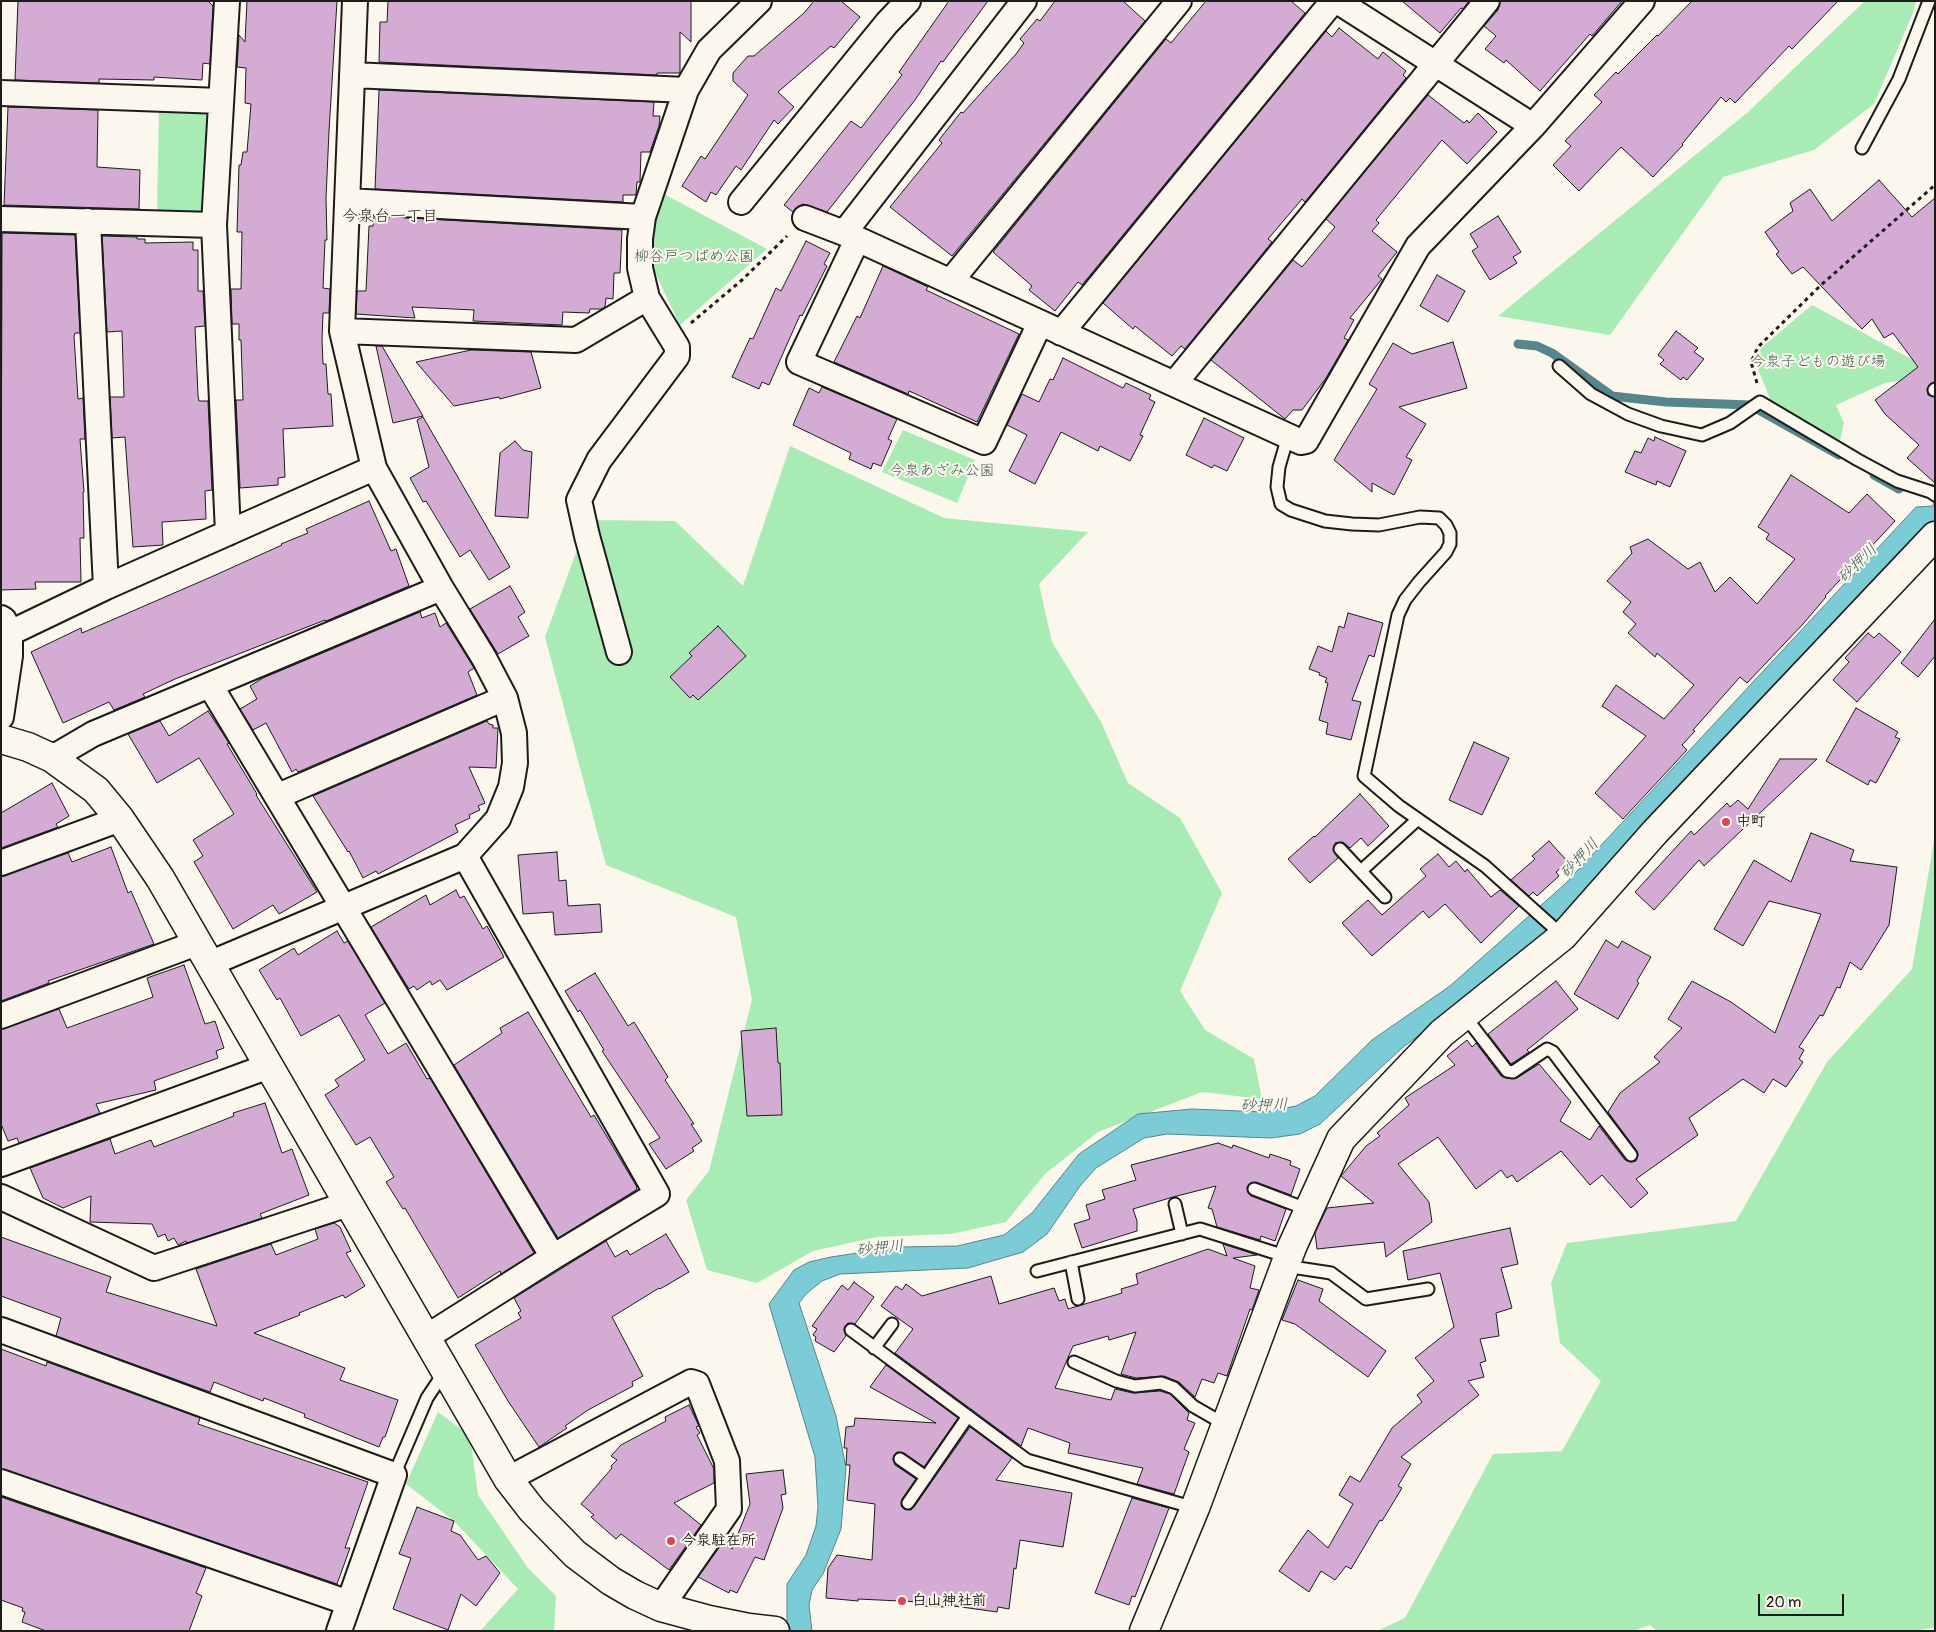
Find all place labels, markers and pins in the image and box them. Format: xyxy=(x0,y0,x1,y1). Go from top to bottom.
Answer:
place label: 中町 xyxy=(1736,813,1766,831)
marker: 中町 xyxy=(1720,816,1732,828)
place label: 今泉駐在所 xyxy=(681,1532,756,1550)
marker: 今泉駐在所 xyxy=(665,1535,677,1547)
place label: 白山神社前 xyxy=(912,1592,987,1610)
marker: 白山神社前 xyxy=(896,1595,908,1607)

